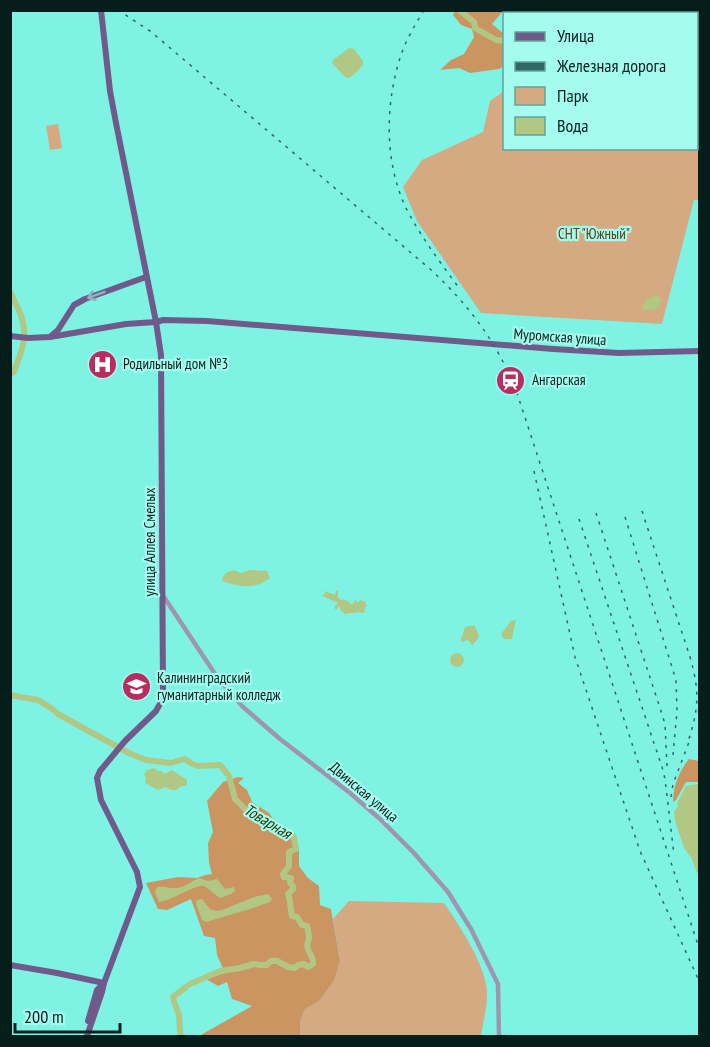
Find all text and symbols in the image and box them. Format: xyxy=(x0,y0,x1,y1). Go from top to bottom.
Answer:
legend xyxy=(503,12,698,150)
text: Улица xyxy=(557,24,594,47)
text: Железная дорога xyxy=(556,54,666,77)
text: Парк xyxy=(557,84,588,107)
text: Вода xyxy=(557,114,588,137)
park label: СНТ "Южный" xyxy=(558,224,630,243)
one-way arrow xyxy=(87,290,106,301)
street label: Муромская улица xyxy=(513,324,607,349)
hospital icon: Родильный дом №3 xyxy=(86,348,118,380)
place label: Родильный дом №3 xyxy=(123,354,228,373)
station icon: Ангарская xyxy=(495,364,527,396)
place label: Ангарская xyxy=(532,370,586,389)
street label: улица Аллея Смелых xyxy=(140,488,159,596)
place label: Калининградский гуманитарный колледж xyxy=(157,668,282,704)
school or university icon: Калининградский гуманитарный колледж xyxy=(120,671,152,703)
street label: Двинская улица xyxy=(326,757,403,826)
water label: Товарная xyxy=(241,799,297,844)
scale bar xyxy=(15,996,120,1034)
text: 200 m xyxy=(24,1005,64,1028)

